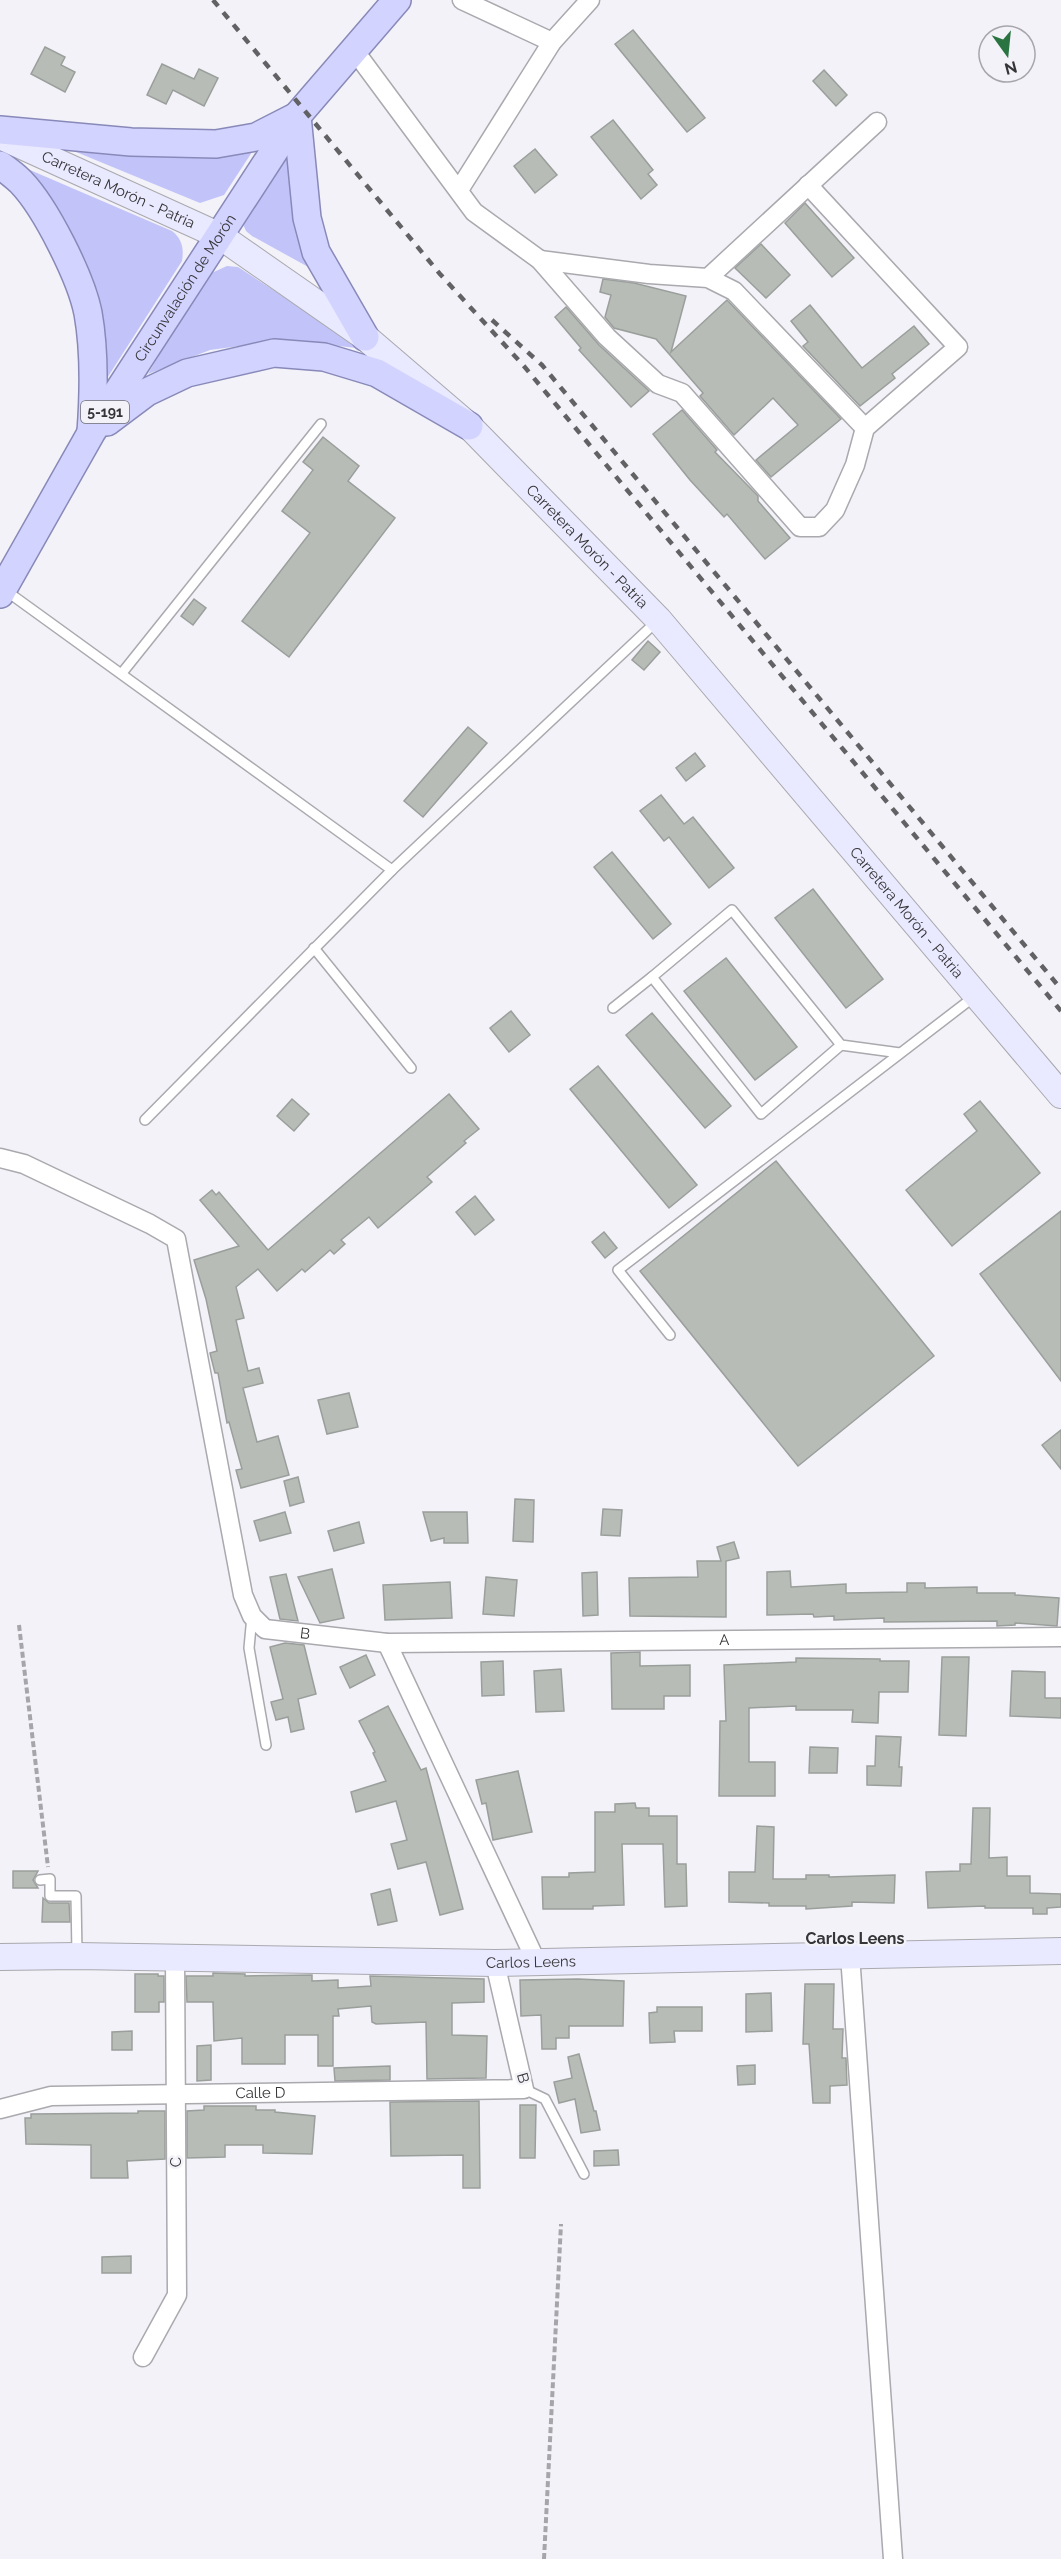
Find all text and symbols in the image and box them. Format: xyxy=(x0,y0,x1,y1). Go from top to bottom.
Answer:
north arrow xyxy=(977,24,1037,84)
text: N xyxy=(1002,57,1019,79)
street label: Carretera Morón - Patria xyxy=(39,147,198,232)
street label: Circunvalación de Morón xyxy=(131,211,240,365)
road number: 5-191 xyxy=(81,401,129,423)
street label: Carretera Morón - Patria xyxy=(522,481,652,612)
street label: Carretera Morón - Patria xyxy=(846,843,967,982)
street label: B xyxy=(299,1624,311,1643)
street label: A xyxy=(719,1631,730,1649)
district label: Carlos Leens xyxy=(806,1929,905,1948)
street label: Carlos Leens xyxy=(486,1952,576,1972)
street label: B xyxy=(513,2071,533,2085)
street label: Calle D xyxy=(235,2084,286,2102)
street label: C xyxy=(167,2157,185,2167)

